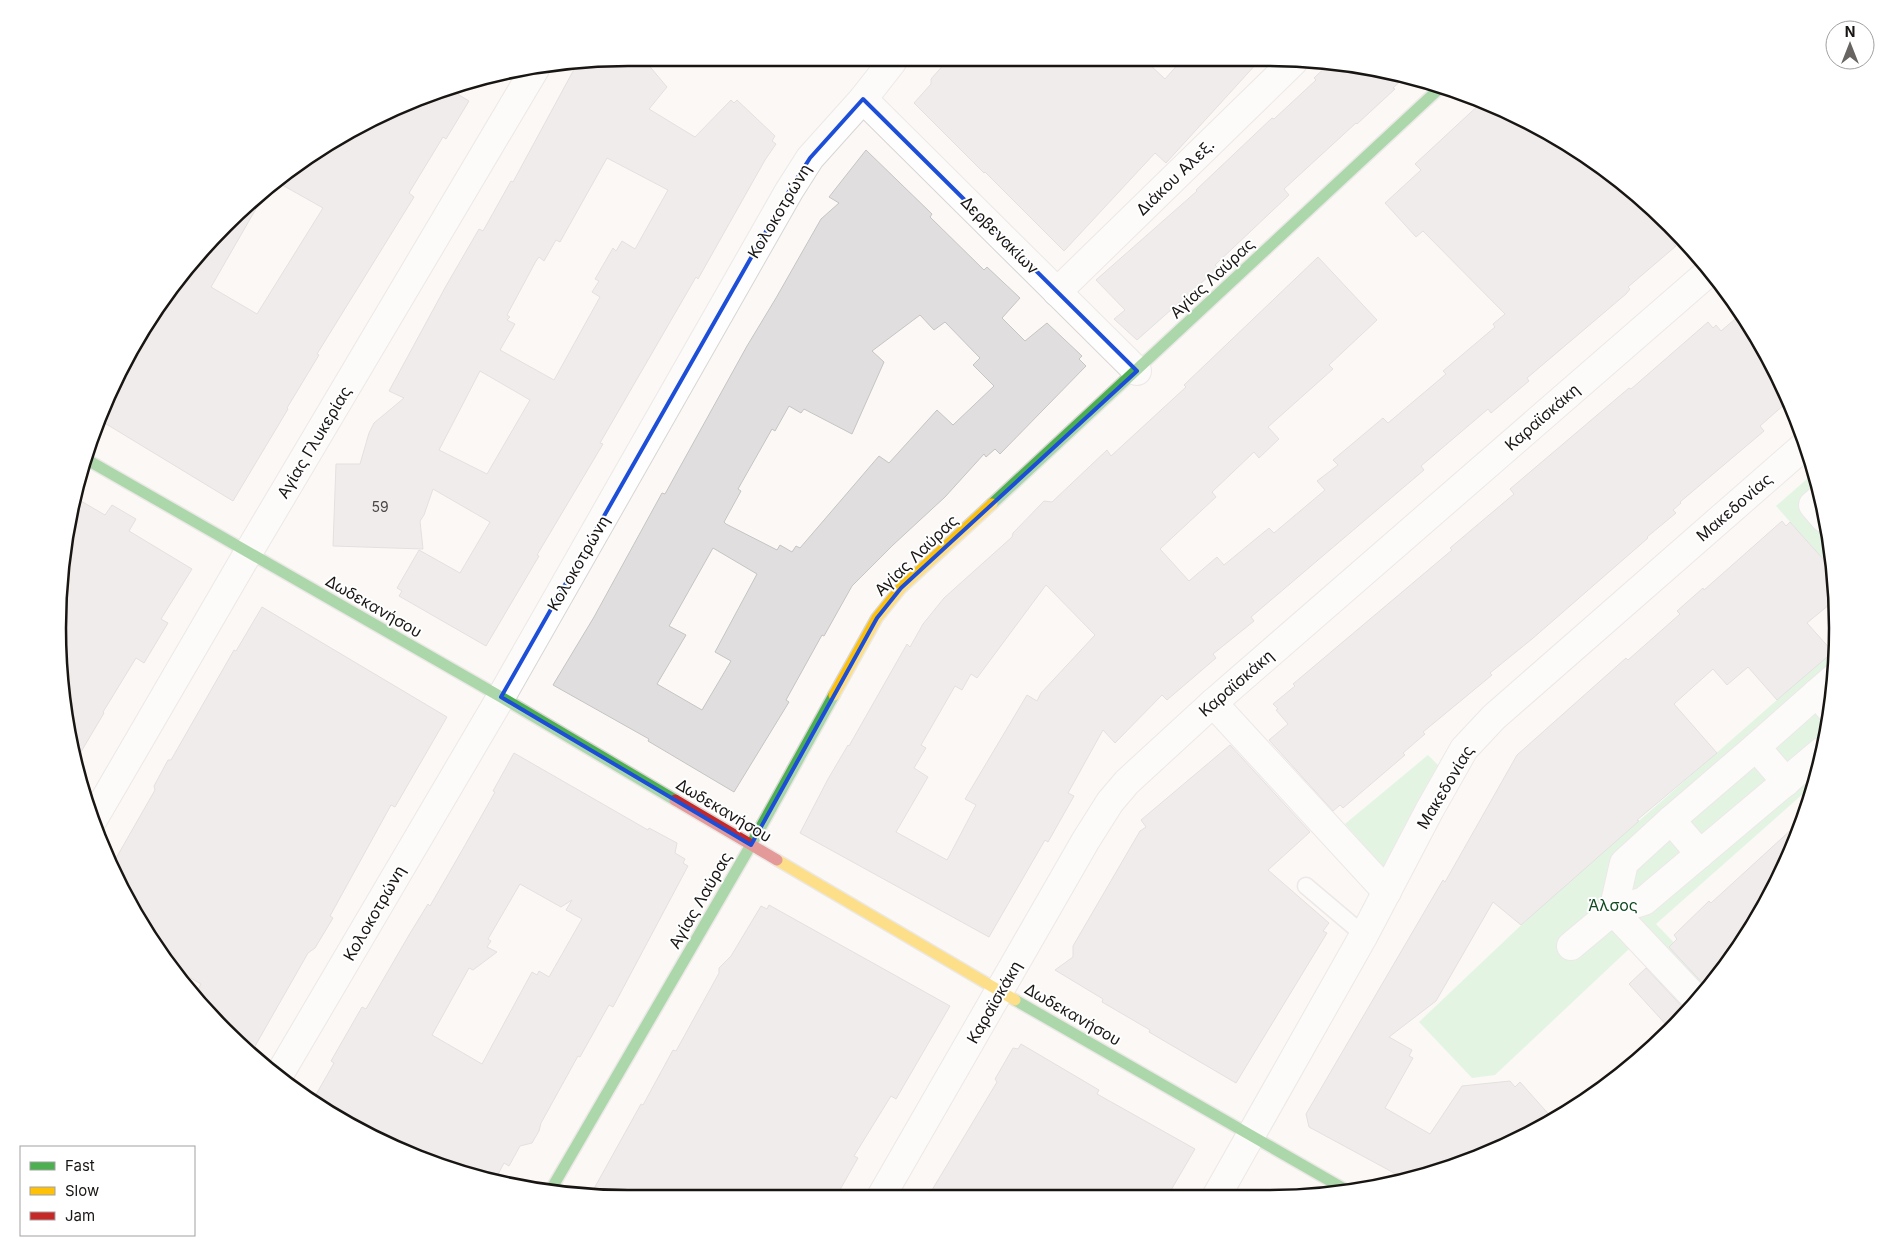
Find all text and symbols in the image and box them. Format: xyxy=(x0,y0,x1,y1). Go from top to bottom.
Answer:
north arrow xyxy=(1825,20,1875,70)
text: N xyxy=(1845,23,1855,40)
street label: Διάκου Αλεξ. xyxy=(1132,135,1218,219)
street label: Κολοκοτρώνη xyxy=(743,160,815,262)
street label: Δερβενακίων xyxy=(957,192,1043,278)
street label: Αγίας Λαύρας xyxy=(1165,234,1259,322)
street label: Καραϊσκάκη xyxy=(1501,379,1583,455)
street label: Αγίας Γλυκερίας xyxy=(273,382,355,502)
street label: Μακεδονίας xyxy=(1692,469,1776,545)
house number: 59 xyxy=(371,498,389,515)
street label: Αγίας Λαύρας xyxy=(870,510,962,600)
street label: Κολοκοτρώνη xyxy=(543,512,613,614)
street label: Δωδεκανήσου xyxy=(322,570,426,642)
street label: Καραϊσκάκη xyxy=(1195,645,1277,721)
street label: Μακεδονίας xyxy=(1412,741,1478,833)
street label: Δωδεκανήσου xyxy=(673,774,775,846)
street label: Αγίας Λαύρας xyxy=(664,848,736,952)
street label: Κολοκοτρώνη xyxy=(339,862,409,964)
park label: Άλσος xyxy=(1588,895,1638,915)
street label: Καραϊσκάκη xyxy=(962,957,1026,1047)
street label: Δωδεκανήσου xyxy=(1021,978,1125,1050)
legend xyxy=(20,1146,195,1236)
text: Fast xyxy=(65,1156,95,1175)
text: Slow xyxy=(65,1181,99,1200)
text: Jam xyxy=(65,1206,95,1225)

